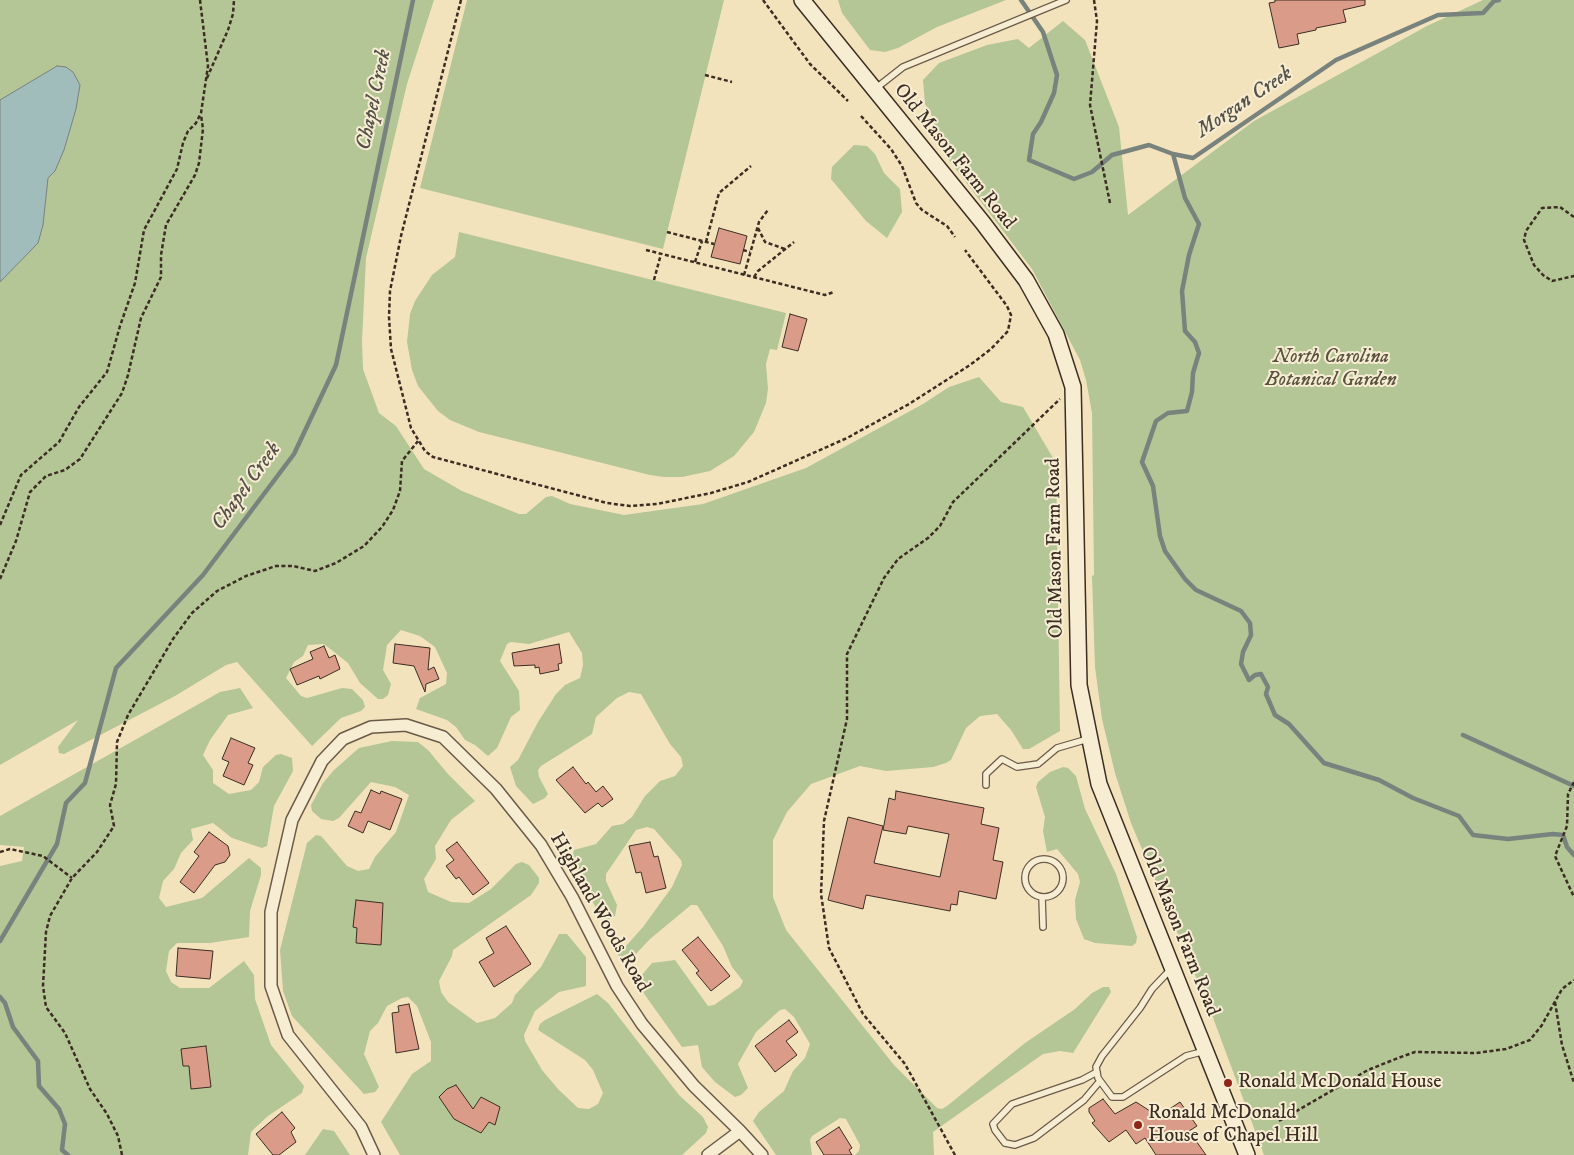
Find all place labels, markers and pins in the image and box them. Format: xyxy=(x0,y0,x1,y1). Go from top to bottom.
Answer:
place label: Ronald McDonald House xyxy=(1238,1071,1441,1095)
marker: Ronald McDonald House xyxy=(1222,1077,1234,1089)
place label: Ronald McDonald House of Chapel Hill xyxy=(1148,1102,1318,1149)
marker: Ronald McDonald House of Chapel Hill xyxy=(1132,1119,1144,1131)

